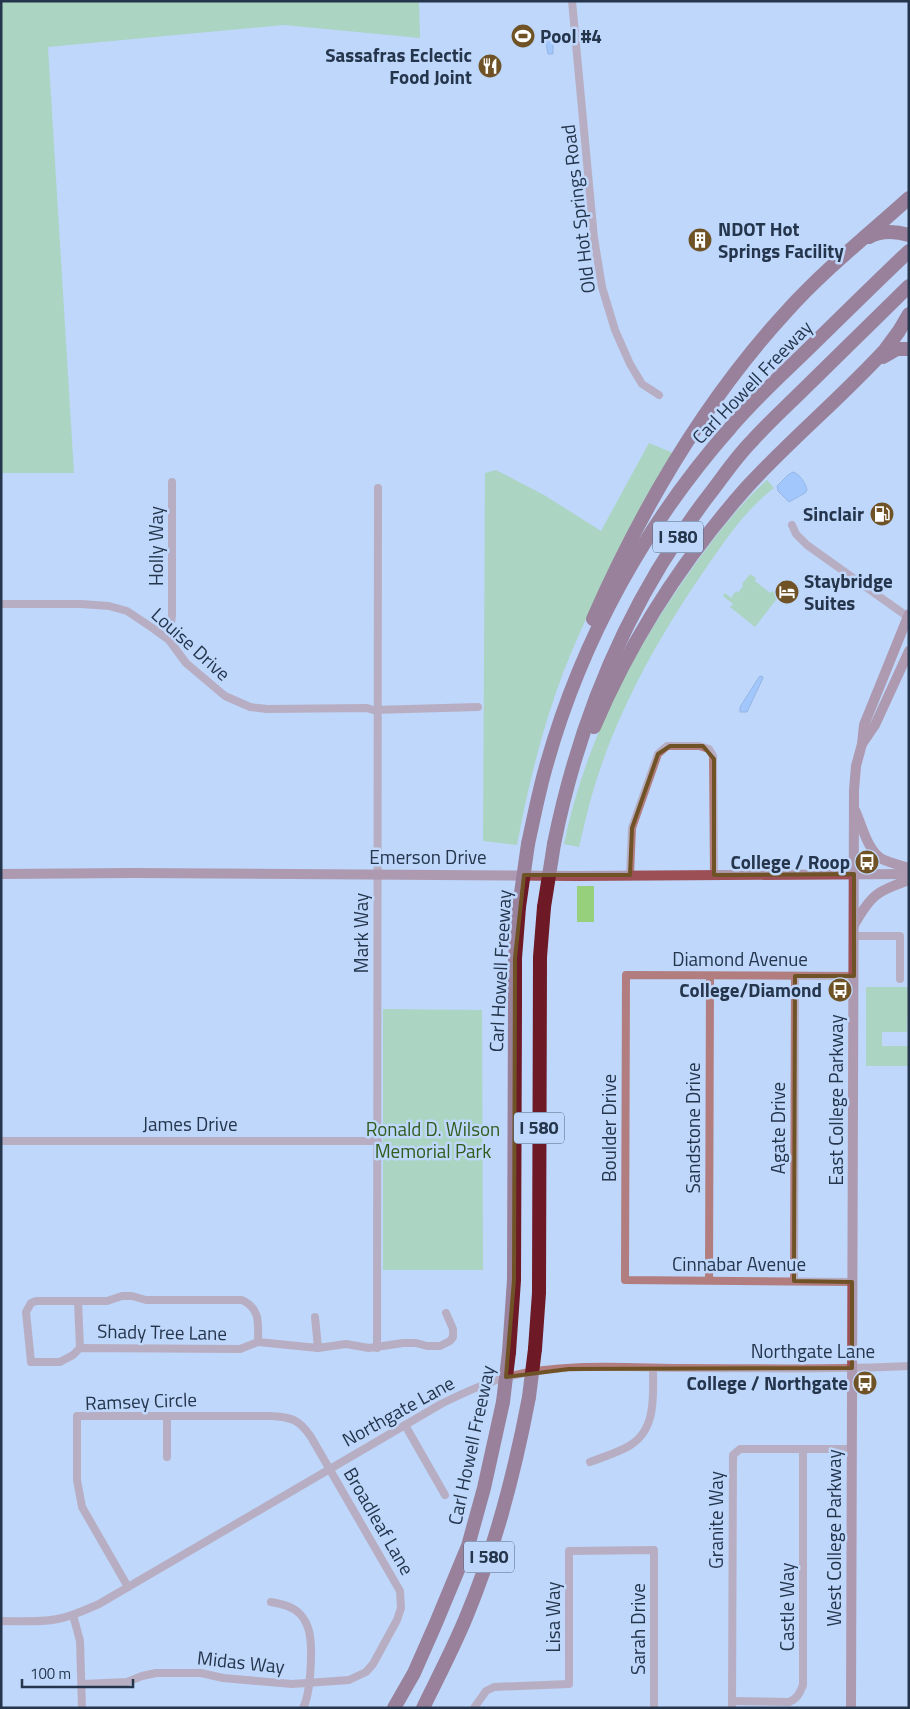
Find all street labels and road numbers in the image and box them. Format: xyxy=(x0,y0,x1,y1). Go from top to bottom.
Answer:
street label: Old Hot Springs Road xyxy=(553,123,602,295)
street label: Carl Howell Freeway xyxy=(685,313,819,450)
street label: Holly Way xyxy=(141,506,170,586)
road number: I 580 xyxy=(653,522,703,552)
street label: Louise Drive xyxy=(145,600,237,687)
street label: Emerson Drive xyxy=(369,842,487,871)
street label: Carl Howell Freeway xyxy=(481,889,518,1053)
street label: Mark Way xyxy=(346,893,375,973)
street label: Diamond Avenue xyxy=(672,944,808,973)
street label: East College Parkway xyxy=(821,1014,850,1186)
street label: Sandstone Drive xyxy=(678,1062,707,1194)
street label: Boulder Drive xyxy=(594,1074,623,1182)
street label: Agate Drive xyxy=(763,1082,792,1174)
street label: James Drive xyxy=(142,1109,238,1138)
road number: I 580 xyxy=(514,1112,564,1144)
street label: Cinnabar Avenue xyxy=(672,1249,806,1278)
street label: Shady Tree Lane xyxy=(97,1316,227,1347)
street label: Northgate Lane xyxy=(751,1336,875,1365)
street label: Carl Howell Freeway xyxy=(439,1362,502,1527)
street label: Northgate Lane xyxy=(336,1368,459,1453)
street label: Ramsey Circle xyxy=(85,1384,197,1417)
street label: West College Parkway xyxy=(819,1449,848,1627)
street label: Broadleaf Lane xyxy=(337,1461,422,1580)
street label: Granite Way xyxy=(701,1471,730,1569)
road number: I 580 xyxy=(464,1541,514,1572)
street label: Castle Way xyxy=(772,1563,801,1651)
street label: Lisa Way xyxy=(538,1582,567,1652)
street label: Sarah Drive xyxy=(623,1583,652,1675)
street label: Midas Way xyxy=(196,1642,286,1681)

